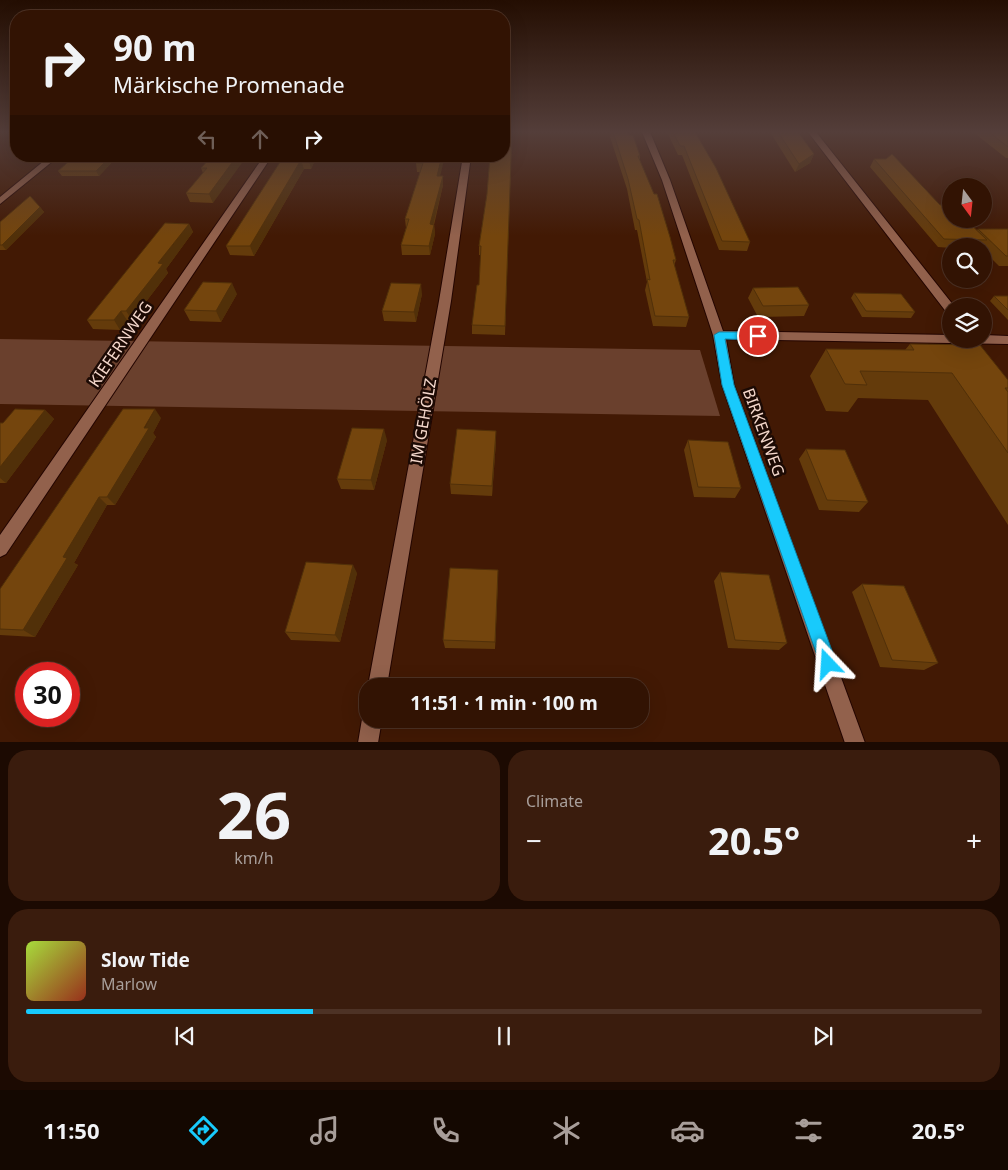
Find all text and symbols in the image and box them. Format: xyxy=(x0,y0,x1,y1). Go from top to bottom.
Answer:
text: 90 m xyxy=(113,24,196,71)
icon: right xyxy=(30,30,95,95)
text: Märkische Promenade xyxy=(113,69,345,99)
icon: left xyxy=(193,125,221,153)
icon: ahead xyxy=(246,125,274,153)
icon: right xyxy=(299,125,327,153)
north arrow xyxy=(942,178,992,228)
map controls xyxy=(942,178,992,348)
button: search xyxy=(942,238,992,288)
street label: KIEFERNWEG xyxy=(83,297,157,391)
button: layers xyxy=(942,298,992,348)
pin xyxy=(737,315,779,357)
icon: arrive xyxy=(744,322,772,350)
street label: IM GEHÖLZ xyxy=(405,376,441,466)
street label: BIRKENWEG xyxy=(738,385,790,479)
position arrow xyxy=(801,637,853,689)
speed limit sign: 30 xyxy=(15,662,80,727)
text: 11:51 · 1 min · 100 m xyxy=(410,690,598,716)
text: 26 xyxy=(217,770,291,858)
text: Climate xyxy=(526,790,583,812)
text: 20.5° xyxy=(708,814,800,866)
text: − xyxy=(526,821,542,859)
text: + xyxy=(966,821,982,859)
text: km/h xyxy=(234,847,274,869)
text: Slow Tide xyxy=(101,947,190,973)
text: Marlow xyxy=(101,973,157,995)
icon: previous xyxy=(171,1022,199,1050)
icon: pause xyxy=(490,1022,518,1050)
icon: next xyxy=(809,1022,837,1050)
icon: directions xyxy=(186,1113,221,1148)
icon: music xyxy=(307,1113,342,1148)
icon: phone xyxy=(428,1113,463,1148)
icon: climate xyxy=(549,1113,584,1148)
icon: car xyxy=(670,1113,705,1148)
icon: filters xyxy=(791,1113,826,1148)
text: 11:50 xyxy=(43,1115,100,1145)
text: 20.5° xyxy=(912,1115,965,1145)

